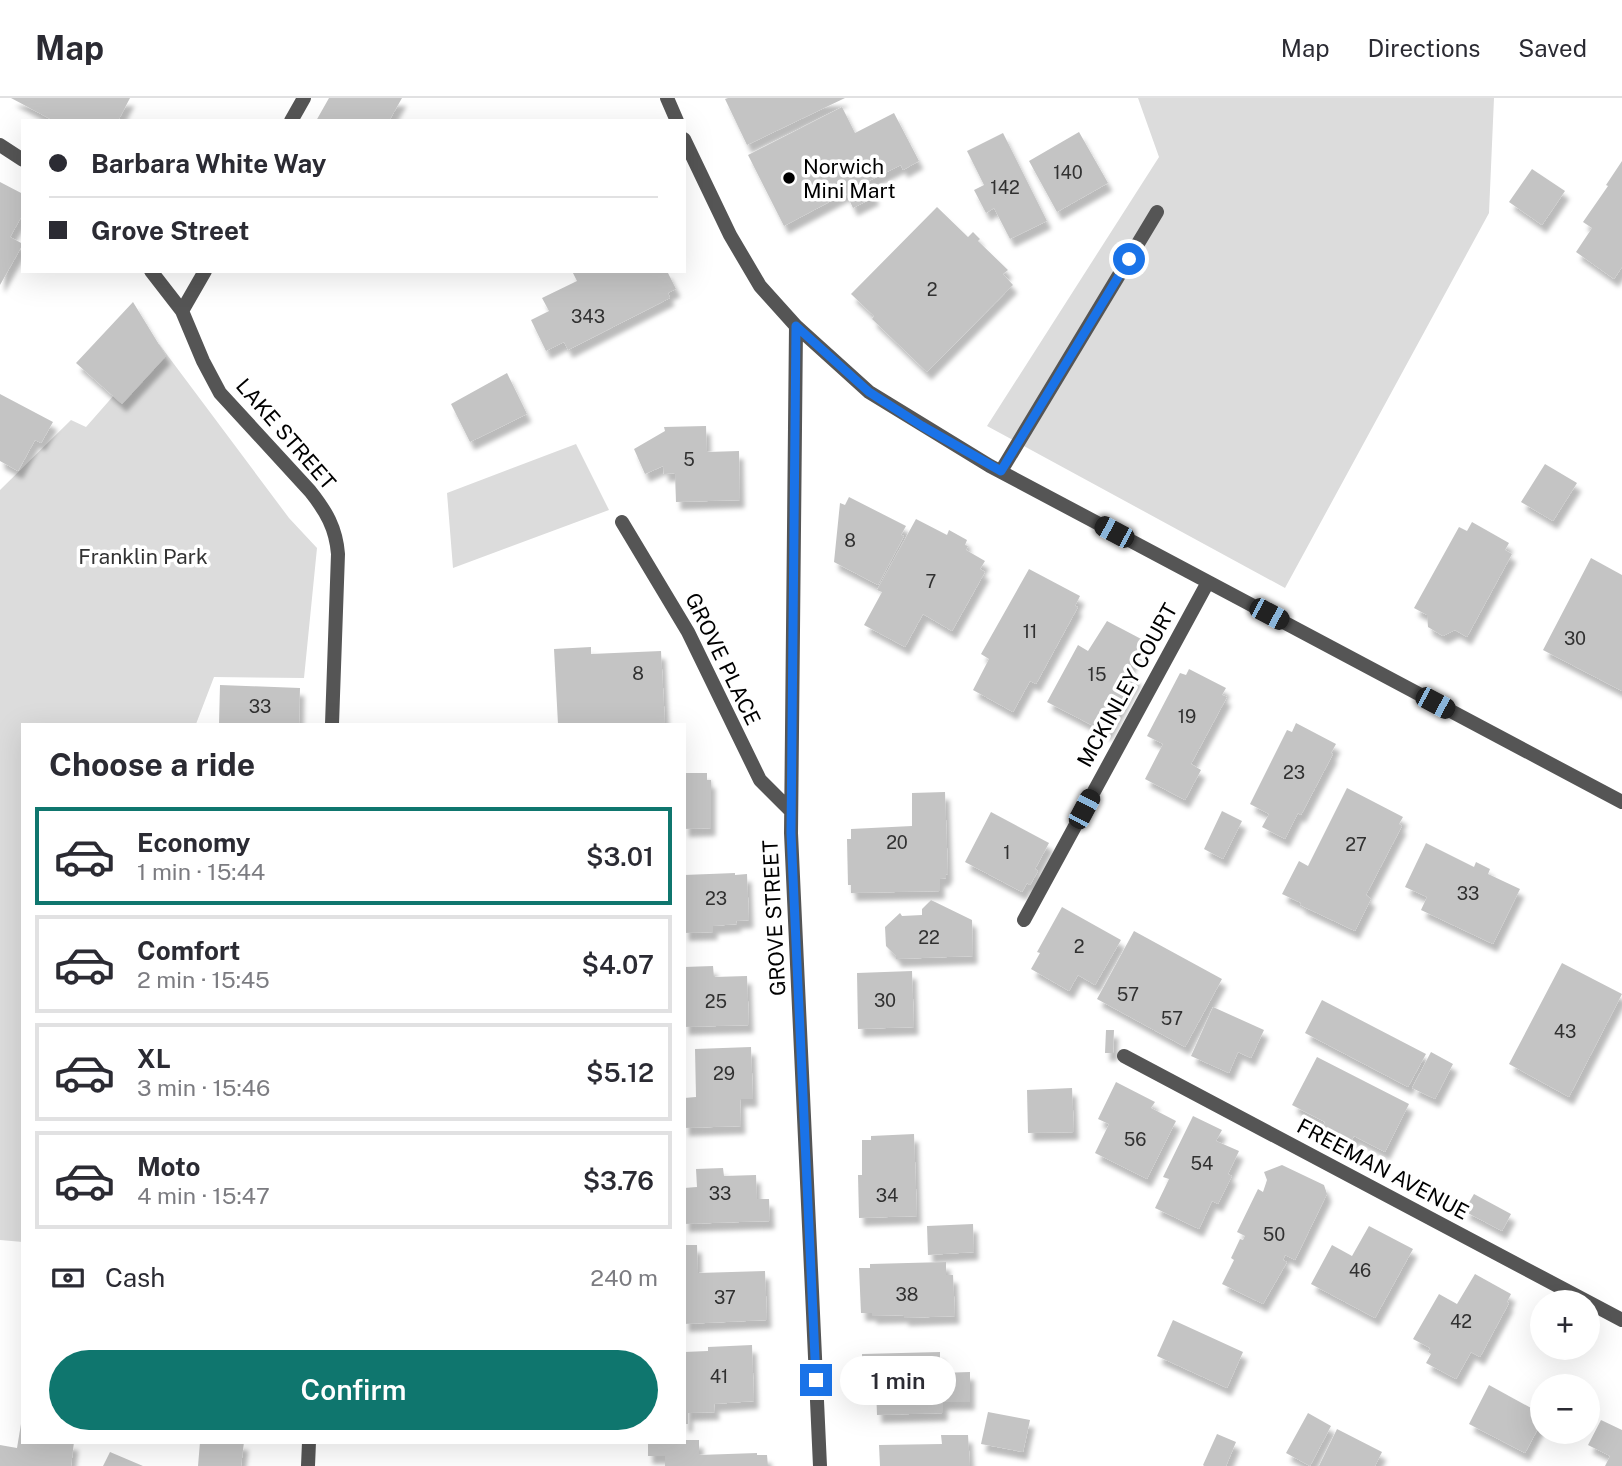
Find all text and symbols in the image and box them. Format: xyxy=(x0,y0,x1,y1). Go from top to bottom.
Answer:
text: Map xyxy=(35,29,104,67)
text: Map xyxy=(1281,34,1330,62)
text: Directions xyxy=(1368,34,1480,62)
text: Saved xyxy=(1518,34,1587,62)
text: Barbara White Way xyxy=(91,148,326,179)
place label: Norwich Mini Mart xyxy=(803,154,896,203)
house number: 140 xyxy=(1053,162,1083,183)
marker: Norwich Mini Mart xyxy=(781,170,797,186)
house number: 142 xyxy=(990,177,1020,198)
text: Grove Street xyxy=(91,215,249,246)
route start xyxy=(1113,243,1145,275)
house number: 2 xyxy=(927,279,937,300)
house number: 343 xyxy=(571,306,605,327)
street label: LAKE STREET xyxy=(231,373,341,495)
house number: 5 xyxy=(683,449,695,470)
car xyxy=(1091,513,1138,551)
house number: 8 xyxy=(844,530,856,551)
park label: Franklin Park xyxy=(78,544,208,569)
house number: 7 xyxy=(926,571,936,592)
street label: GROVE PLACE xyxy=(680,589,766,729)
car xyxy=(1246,595,1293,633)
street label: MCKINLEY COURT xyxy=(1072,599,1182,771)
house number: 11 xyxy=(1023,621,1037,642)
house number: 30 xyxy=(1564,628,1586,649)
house number: 8 xyxy=(632,663,644,684)
house number: 15 xyxy=(1088,664,1106,685)
car xyxy=(1412,684,1459,722)
house number: 33 xyxy=(249,696,271,717)
house number: 19 xyxy=(1178,706,1196,727)
text: Choose a ride xyxy=(49,746,255,783)
house number: 23 xyxy=(1283,762,1305,783)
car xyxy=(1065,786,1104,832)
icon: car xyxy=(53,825,116,888)
text: Economy xyxy=(137,827,250,858)
house number: 20 xyxy=(886,832,908,853)
house number: 27 xyxy=(1345,834,1367,855)
street label: GROVE STREET xyxy=(757,839,791,997)
text: $3.01 xyxy=(586,841,654,872)
house number: 1 xyxy=(1003,842,1011,863)
text: 1 min · 15:44 xyxy=(137,858,265,885)
house number: 33 xyxy=(1457,883,1479,904)
house number: 23 xyxy=(705,888,727,909)
house number: 22 xyxy=(918,927,940,948)
icon: car xyxy=(53,933,116,996)
text: Comfort xyxy=(137,935,240,966)
house number: 2 xyxy=(1074,936,1084,957)
text: $4.07 xyxy=(581,949,654,980)
text: 2 min · 15:45 xyxy=(137,966,270,993)
house number: 57 xyxy=(1117,984,1139,1005)
house number: 30 xyxy=(874,990,896,1011)
house number: 25 xyxy=(705,991,727,1012)
house number: 57 xyxy=(1161,1008,1183,1029)
house number: 43 xyxy=(1554,1021,1576,1042)
icon: car xyxy=(53,1041,116,1104)
text: XL xyxy=(137,1043,171,1074)
text: $5.12 xyxy=(586,1057,654,1088)
house number: 29 xyxy=(713,1063,735,1084)
text: 3 min · 15:46 xyxy=(137,1074,270,1101)
street label: FREEMAN AVENUE xyxy=(1293,1113,1473,1225)
house number: 56 xyxy=(1124,1129,1146,1150)
icon: car xyxy=(53,1149,116,1212)
text: Moto xyxy=(137,1151,200,1182)
house number: 54 xyxy=(1191,1153,1213,1174)
text: $3.76 xyxy=(583,1165,654,1196)
text: 4 min · 15:47 xyxy=(137,1182,270,1209)
house number: 33 xyxy=(709,1183,731,1204)
house number: 34 xyxy=(876,1185,898,1206)
house number: 50 xyxy=(1263,1224,1285,1245)
icon: cash xyxy=(49,1259,87,1297)
house number: 46 xyxy=(1349,1260,1371,1281)
text: Cash xyxy=(105,1262,165,1293)
text: 240 m xyxy=(590,1264,658,1291)
house number: 38 xyxy=(896,1284,918,1305)
house number: 37 xyxy=(714,1287,736,1308)
map controls xyxy=(1530,1290,1600,1444)
button: + xyxy=(1530,1290,1600,1360)
house number: 42 xyxy=(1450,1311,1472,1332)
button: Confirm xyxy=(49,1350,658,1430)
callout: 1 min xyxy=(840,1356,956,1404)
route end xyxy=(800,1364,832,1396)
house number: 41 xyxy=(710,1366,728,1387)
text: 1 min xyxy=(871,1367,925,1394)
button: − xyxy=(1530,1374,1600,1444)

